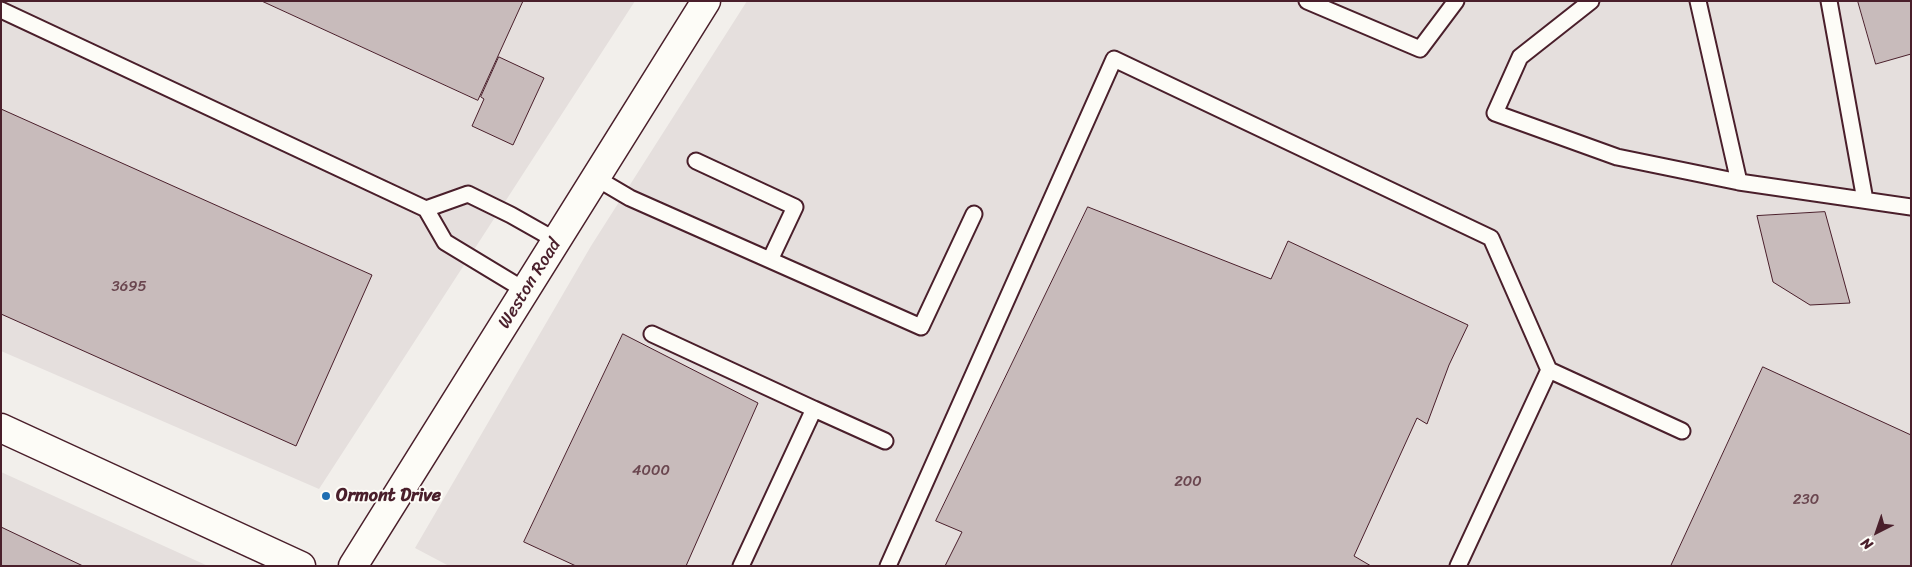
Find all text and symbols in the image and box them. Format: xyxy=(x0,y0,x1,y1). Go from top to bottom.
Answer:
street label: Weston Road xyxy=(494,235,566,333)
house number: 3695 xyxy=(111,278,147,296)
house number: 4000 xyxy=(632,462,670,480)
house number: 200 xyxy=(1174,473,1202,491)
place label: Ormont Drive xyxy=(336,485,441,507)
marker: Ormont Drive xyxy=(320,490,332,502)
house number: 230 xyxy=(1793,491,1819,509)
north arrow xyxy=(1852,507,1902,557)
text: N xyxy=(1855,531,1879,556)

